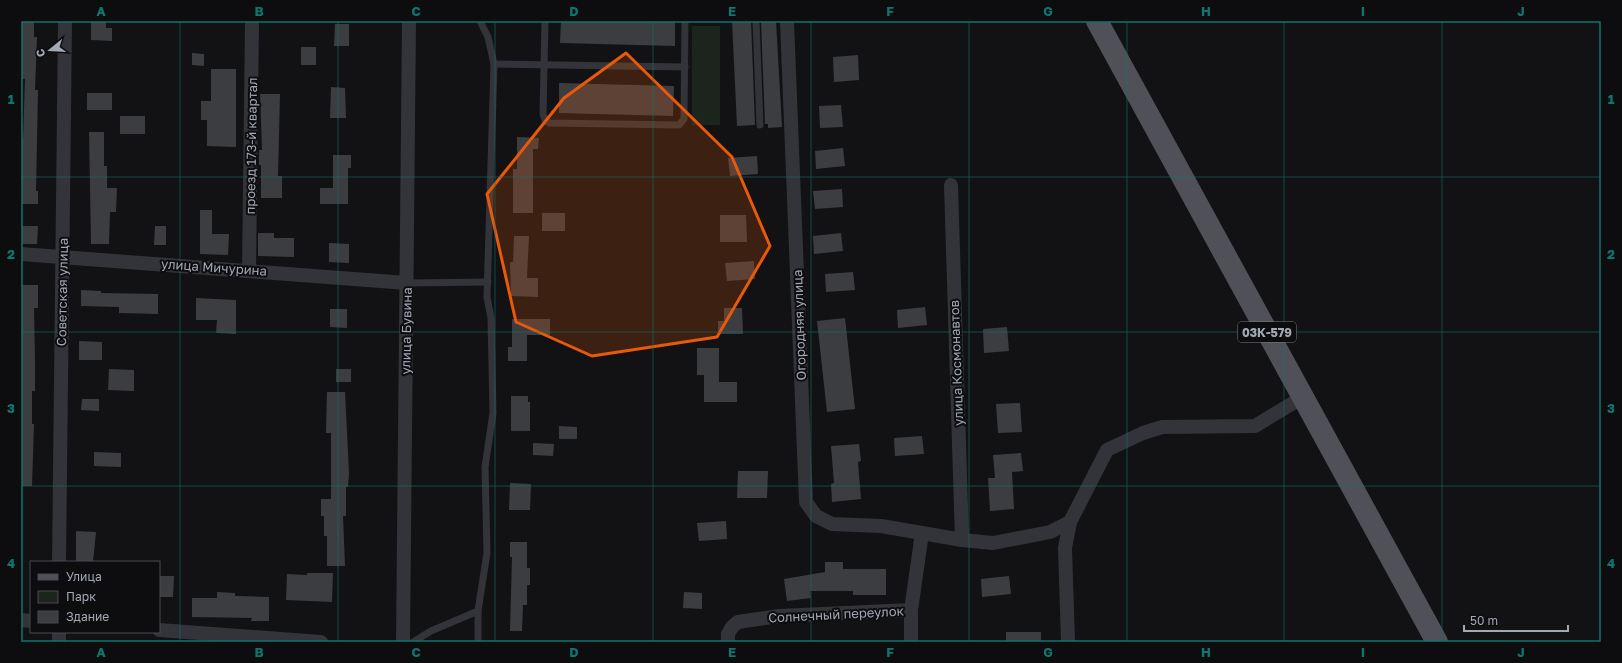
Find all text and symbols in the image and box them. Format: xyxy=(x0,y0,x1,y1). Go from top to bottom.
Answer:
text: A xyxy=(96,3,106,19)
text: B xyxy=(254,3,264,19)
text: C xyxy=(411,3,421,19)
text: D xyxy=(569,3,579,19)
text: E xyxy=(728,3,736,19)
text: F xyxy=(886,3,894,19)
text: G xyxy=(1043,3,1053,19)
text: H xyxy=(1201,3,1211,19)
text: I xyxy=(1361,3,1365,19)
text: J xyxy=(1517,3,1525,19)
north arrow xyxy=(30,30,70,70)
text: С xyxy=(33,47,47,59)
street label: проезд 173-й квартал xyxy=(242,77,260,215)
text: 1 xyxy=(8,91,15,107)
text: 1 xyxy=(1608,91,1615,107)
street label: Советская улица xyxy=(53,238,71,346)
text: 2 xyxy=(7,246,15,262)
text: 2 xyxy=(1607,246,1615,262)
street label: улица Мичурина xyxy=(160,255,268,279)
street label: Огородняя улица xyxy=(789,269,809,381)
street label: улица Бувина xyxy=(397,287,415,375)
street label: улица Космонавтов xyxy=(946,300,966,426)
road number: 03К-579 xyxy=(1238,322,1296,342)
text: 3 xyxy=(7,400,15,416)
text: 3 xyxy=(1607,400,1615,416)
text: 4 xyxy=(7,555,15,571)
text: 4 xyxy=(1607,555,1615,571)
legend xyxy=(30,561,160,633)
text: Улица xyxy=(66,569,102,584)
text: Парк xyxy=(66,589,96,604)
street label: Солнечный переулок xyxy=(768,602,905,626)
scale bar xyxy=(1464,607,1568,633)
text: Здание xyxy=(66,609,109,624)
text: 50 m xyxy=(1470,613,1498,628)
text: A xyxy=(96,644,106,660)
text: B xyxy=(254,644,264,660)
text: C xyxy=(411,644,421,660)
text: D xyxy=(569,644,579,660)
text: E xyxy=(728,644,736,660)
text: F xyxy=(886,644,894,660)
text: G xyxy=(1043,644,1053,660)
text: H xyxy=(1201,644,1211,660)
text: I xyxy=(1361,644,1365,660)
text: J xyxy=(1517,644,1525,660)

